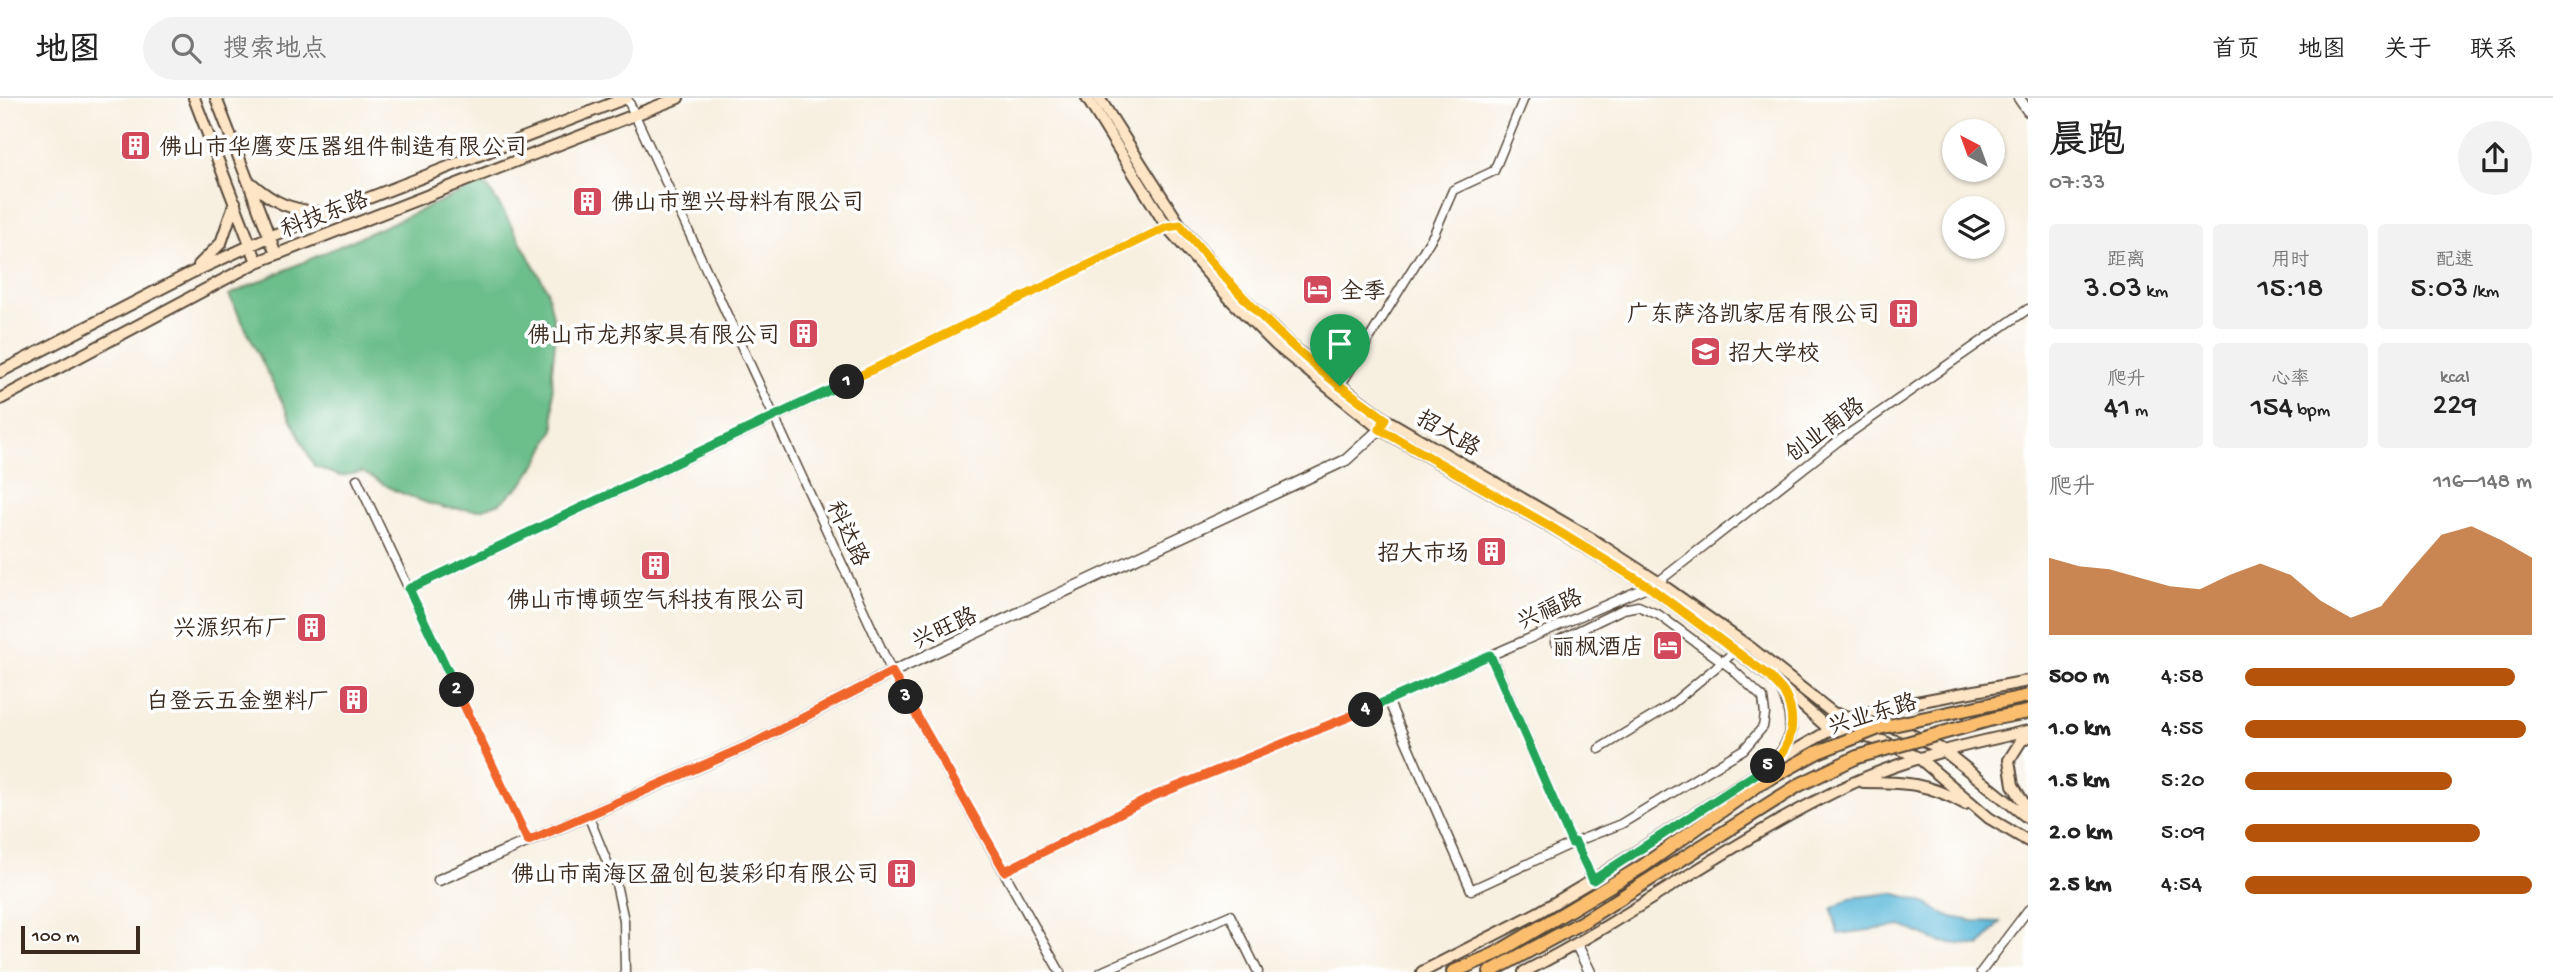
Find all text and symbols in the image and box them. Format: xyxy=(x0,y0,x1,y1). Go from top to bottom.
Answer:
search box xyxy=(143,17,633,80)
icon: search xyxy=(167,29,205,67)
text: 地图 xyxy=(35,34,101,72)
text: 搜索地点 xyxy=(223,36,327,67)
text: 首页 xyxy=(2212,37,2260,66)
text: 地图 xyxy=(2298,37,2346,66)
text: 关于 xyxy=(2384,37,2432,66)
text: 联系 xyxy=(2470,37,2518,66)
north arrow xyxy=(1942,119,2006,182)
map controls xyxy=(1942,119,2005,259)
button: share xyxy=(2458,121,2532,195)
text: 晨跑 xyxy=(2049,122,2125,166)
building icon: 佛山市华鹰变压器组件制造有限公司 xyxy=(119,129,153,163)
place label: 佛山市华鹰变压器组件制造有限公司 xyxy=(159,134,527,163)
text: 07:33 xyxy=(2049,170,2105,197)
building icon: 佛山市塑兴母料有限公司 xyxy=(571,184,605,218)
street label: 科技东路 xyxy=(277,186,373,245)
place label: 佛山市塑兴母料有限公司 xyxy=(611,190,864,218)
button: layers xyxy=(1942,196,2005,259)
text: 距离 xyxy=(2107,250,2145,273)
text: 用时 xyxy=(2271,250,2310,273)
text: 配速 xyxy=(2436,250,2474,273)
hotel icon: 全季 xyxy=(1300,273,1334,307)
text: 3.03 xyxy=(2084,273,2142,308)
text: 15:18 xyxy=(2258,273,2323,308)
text: 5:03 xyxy=(2410,273,2468,308)
place label: 全季 xyxy=(1340,279,1386,307)
text: km xyxy=(2142,281,2168,304)
text: /km xyxy=(2468,281,2499,304)
building icon: 广东萨洛凯家居有限公司 xyxy=(1886,296,1920,330)
place label: 广东萨洛凯家居有限公司 xyxy=(1627,301,1880,330)
pin xyxy=(1310,314,1370,386)
building icon: 佛山市龙邦家具有限公司 xyxy=(786,317,820,351)
place label: 佛山市龙邦家具有限公司 xyxy=(527,323,780,351)
icon: arrive xyxy=(1321,325,1359,363)
school or university icon: 招大学校 xyxy=(1688,335,1722,369)
place label: 招大学校 xyxy=(1728,341,1820,369)
pin: 1 xyxy=(830,364,864,400)
text: kcal xyxy=(2440,367,2470,390)
text: 爬升 xyxy=(2107,369,2145,392)
text: 心率 xyxy=(2271,369,2310,392)
text: 1 xyxy=(843,370,850,393)
text: 229 xyxy=(2433,390,2477,425)
text: 41 xyxy=(2104,392,2130,427)
text: 154 xyxy=(2251,392,2293,427)
street label: 创业南路 xyxy=(1781,393,1871,470)
text: m xyxy=(2130,400,2148,423)
text: bpm xyxy=(2293,400,2330,423)
street label: 招大路 xyxy=(1411,405,1484,464)
text: 116–148 m xyxy=(2433,469,2532,496)
text: 爬升 xyxy=(2049,475,2095,502)
street label: 科达路 xyxy=(819,497,874,571)
building icon: 招大市场 xyxy=(1475,535,1509,569)
place label: 招大市场 xyxy=(1377,541,1469,569)
building icon: 佛山市博顿空气科技有限公司 xyxy=(639,548,673,582)
street label: 兴福路 xyxy=(1513,584,1587,638)
place label: 佛山市博顿空气科技有限公司 xyxy=(507,588,806,616)
street label: 兴旺路 xyxy=(908,602,982,657)
building icon: 兴源织布厂 xyxy=(294,610,328,644)
place label: 兴源织布厂 xyxy=(173,616,288,644)
hotel icon: 丽枫酒店 xyxy=(1650,629,1684,663)
place label: 丽枫酒店 xyxy=(1552,635,1644,663)
text: 500 m xyxy=(2049,664,2109,691)
text: 4:58 xyxy=(2161,664,2204,691)
pin: 2 xyxy=(440,672,475,708)
text: 2 xyxy=(452,678,461,701)
pin: 3 xyxy=(888,680,923,714)
building icon: 白登云五金塑料厂 xyxy=(336,683,370,717)
text: 3 xyxy=(901,685,910,708)
place label: 白登云五金塑料厂 xyxy=(146,689,330,717)
street label: 兴业东路 xyxy=(1825,689,1921,743)
pin: 4 xyxy=(1348,692,1384,728)
text: 4 xyxy=(1361,698,1370,721)
text: 1.0 km xyxy=(2049,716,2111,743)
text: 4:55 xyxy=(2161,716,2203,743)
pin: 5 xyxy=(1750,748,1786,784)
text: 5 xyxy=(1763,754,1773,777)
text: 1.5 km xyxy=(2049,768,2110,795)
text: 5:20 xyxy=(2161,768,2205,795)
text: 2.0 km xyxy=(2049,820,2113,847)
text: 5:09 xyxy=(2161,820,2205,847)
building icon: 佛山市南海区盈创包装彩印有限公司 xyxy=(885,856,919,890)
place label: 佛山市南海区盈创包装彩印有限公司 xyxy=(511,861,879,890)
text: 2.5 km xyxy=(2049,872,2112,899)
text: 4:54 xyxy=(2161,872,2202,899)
scale bar xyxy=(21,923,140,955)
text: 100 m xyxy=(32,926,79,949)

